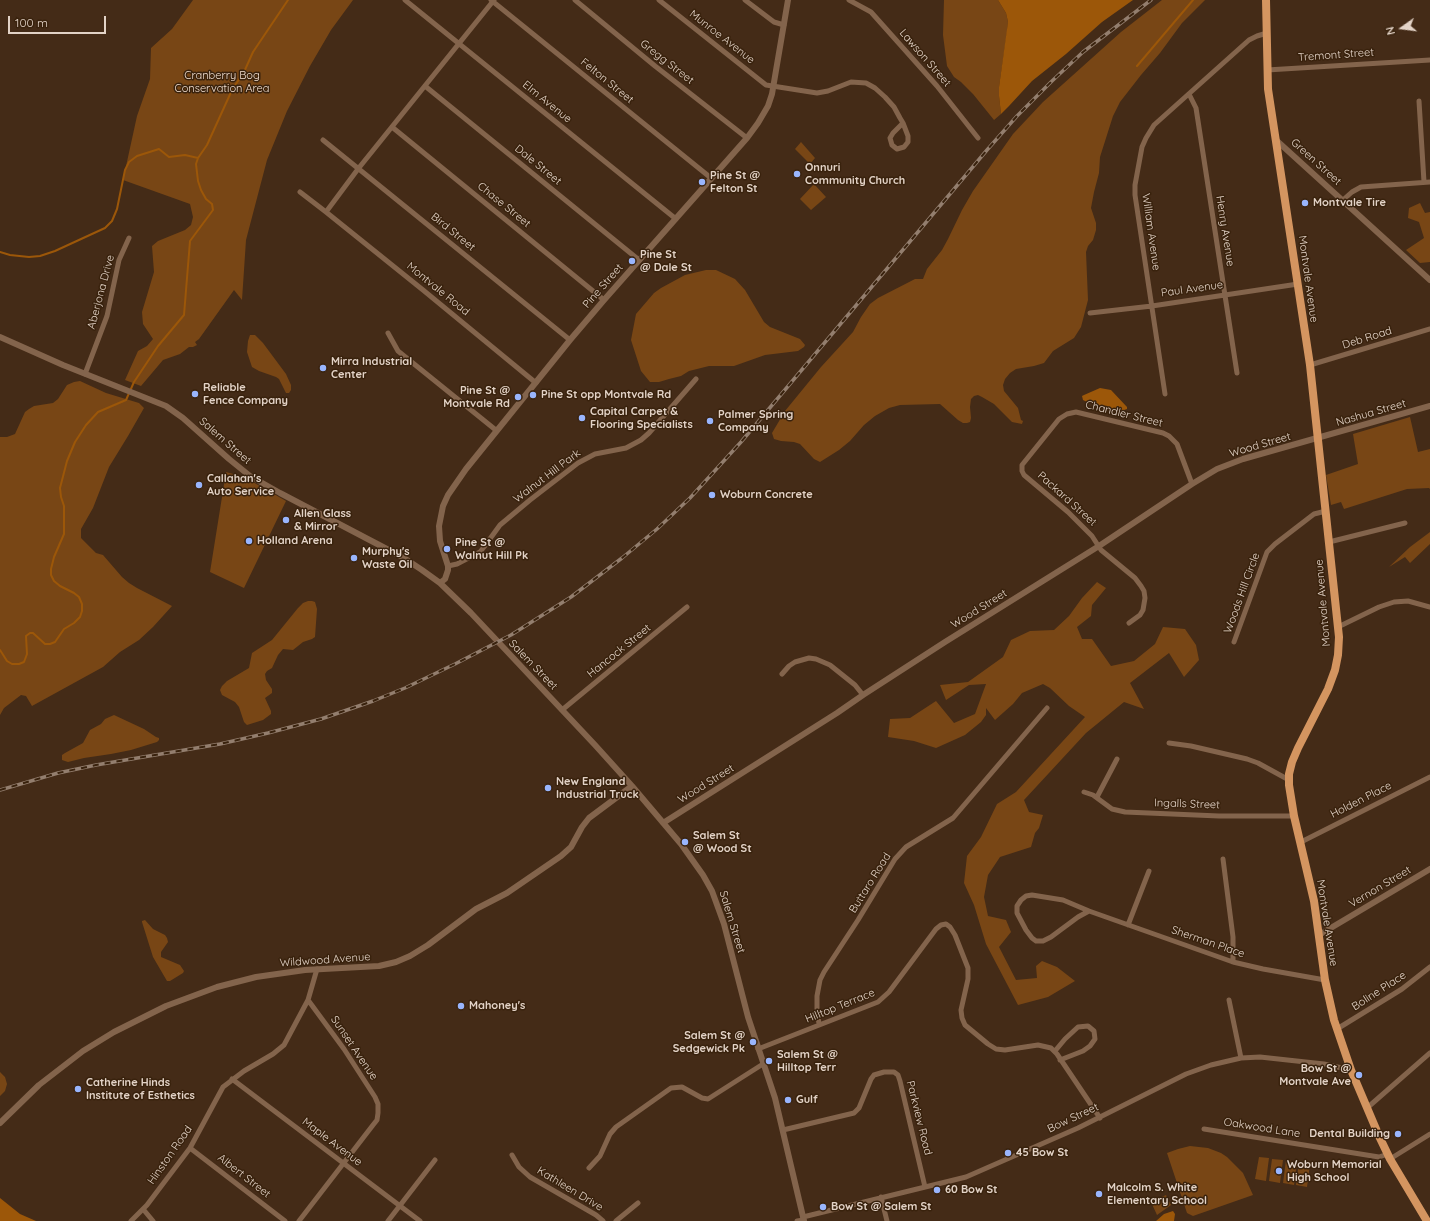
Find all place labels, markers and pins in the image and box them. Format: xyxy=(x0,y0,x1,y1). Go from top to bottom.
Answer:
place label: Onnuri Community Church xyxy=(805,161,905,187)
place label: Pine St @ Felton St xyxy=(710,169,760,195)
marker: Onnuri Community Church xyxy=(792,169,802,179)
marker: Pine St @ Felton St xyxy=(697,177,707,187)
place label: Montvale Tire xyxy=(1313,196,1386,210)
marker: Montvale Tire xyxy=(1300,198,1310,208)
place label: Pine St @ Dale St xyxy=(640,248,692,274)
marker: Pine St @ Dale St xyxy=(627,256,637,266)
place label: Mirra Industrial Center xyxy=(331,355,412,381)
marker: Mirra Industrial Center xyxy=(318,363,328,373)
place label: Reliable Fence Company xyxy=(203,381,288,407)
place label: Pine St @ Montvale Rd xyxy=(443,384,510,410)
place label: Pine St opp Montvale Rd xyxy=(541,388,671,402)
marker: Reliable Fence Company xyxy=(190,389,200,399)
marker: Pine St opp Montvale Rd xyxy=(528,390,538,400)
marker: Pine St @ Montvale Rd xyxy=(513,392,523,402)
place label: Capital Carpet & Flooring Specialists xyxy=(590,405,693,431)
place label: Palmer Spring Company xyxy=(718,408,793,434)
marker: Capital Carpet & Flooring Specialists xyxy=(577,413,587,423)
marker: Palmer Spring Company xyxy=(705,416,715,426)
place label: Callahan's Auto Service xyxy=(207,472,274,498)
marker: Callahan's Auto Service xyxy=(194,480,204,490)
place label: Woburn Concrete xyxy=(720,488,813,502)
marker: Woburn Concrete xyxy=(707,490,717,500)
place label: Allen Glass & Mirror xyxy=(294,507,351,533)
marker: Allen Glass & Mirror xyxy=(281,515,291,525)
place label: Holland Arena xyxy=(257,534,333,548)
marker: Holland Arena xyxy=(244,536,254,546)
place label: Pine St @ Walnut Hill Pk xyxy=(455,536,528,562)
marker: Pine St @ Walnut Hill Pk xyxy=(442,544,452,554)
place label: Murphy's Waste Oil xyxy=(362,545,412,571)
marker: Murphy's Waste Oil xyxy=(349,553,359,563)
place label: New England Industrial Truck xyxy=(556,775,639,801)
marker: New England Industrial Truck xyxy=(543,783,553,793)
place label: Salem St @ Wood St xyxy=(693,829,752,855)
marker: Salem St @ Wood St xyxy=(680,837,690,847)
place label: Mahoney's xyxy=(469,999,525,1013)
marker: Mahoney's xyxy=(456,1001,466,1011)
place label: Salem St @ Sedgewick Pk xyxy=(673,1029,745,1055)
marker: Salem St @ Sedgewick Pk xyxy=(748,1037,758,1047)
place label: Salem St @ Hilltop Terr xyxy=(777,1048,838,1074)
marker: Salem St @ Hilltop Terr xyxy=(764,1056,774,1066)
place label: Bow St @ Montvale Ave xyxy=(1279,1062,1351,1088)
marker: Bow St @ Montvale Ave xyxy=(1354,1070,1364,1080)
place label: Catherine Hinds Institute of Esthetics xyxy=(86,1076,195,1102)
marker: Catherine Hinds Institute of Esthetics xyxy=(73,1084,83,1094)
place label: Gulf xyxy=(796,1093,818,1107)
marker: Gulf xyxy=(783,1095,793,1105)
place label: Dental Building xyxy=(1309,1127,1390,1141)
marker: Dental Building xyxy=(1393,1129,1403,1139)
place label: 45 Bow St xyxy=(1016,1146,1069,1160)
marker: 45 Bow St xyxy=(1003,1148,1013,1158)
place label: Woburn Memorial High School xyxy=(1287,1158,1382,1184)
marker: Woburn Memorial High School xyxy=(1274,1166,1284,1176)
place label: Malcolm S. White Elementary School xyxy=(1107,1181,1207,1207)
place label: 60 Bow St xyxy=(945,1183,998,1197)
marker: 60 Bow St xyxy=(932,1185,942,1195)
marker: Malcolm S. White Elementary School xyxy=(1094,1189,1104,1199)
place label: Bow St @ Salem St xyxy=(831,1200,932,1214)
marker: Bow St @ Salem St xyxy=(818,1202,828,1212)

